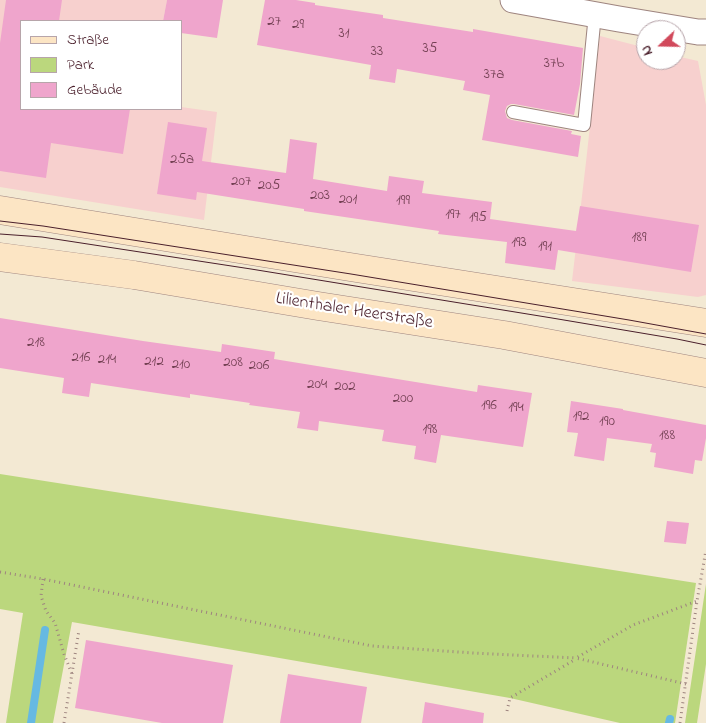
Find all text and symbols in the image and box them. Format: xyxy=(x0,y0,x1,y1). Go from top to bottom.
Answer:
house number: 27 xyxy=(267,14,281,32)
house number: 29 xyxy=(292,17,304,35)
legend xyxy=(20,20,182,110)
north arrow xyxy=(636,20,686,70)
house number: 31 xyxy=(339,26,349,44)
text: Straße xyxy=(67,29,109,51)
house number: 35 xyxy=(423,41,437,59)
text: N xyxy=(636,42,659,58)
house number: 33 xyxy=(371,44,383,62)
text: Park xyxy=(67,54,94,76)
house number: 37b xyxy=(544,56,564,74)
house number: 37a xyxy=(484,67,504,85)
text: Gebäude xyxy=(67,79,122,101)
house number: 25a xyxy=(170,152,194,170)
house number: 207 xyxy=(231,174,251,192)
house number: 205 xyxy=(258,178,280,196)
house number: 203 xyxy=(310,188,330,206)
house number: 201 xyxy=(339,192,357,210)
house number: 199 xyxy=(396,193,410,211)
house number: 197 xyxy=(445,207,461,225)
house number: 195 xyxy=(469,210,487,228)
house number: 189 xyxy=(632,230,646,248)
house number: 193 xyxy=(511,235,527,253)
house number: 191 xyxy=(538,239,552,257)
street label: Lilienthaler Heerstraße xyxy=(274,289,434,335)
house number: 218 xyxy=(27,335,45,353)
house number: 216 xyxy=(72,350,90,368)
house number: 214 xyxy=(98,352,116,370)
house number: 212 xyxy=(144,354,164,372)
house number: 208 xyxy=(223,355,243,373)
house number: 210 xyxy=(172,357,190,375)
house number: 206 xyxy=(249,358,269,376)
house number: 204 xyxy=(307,377,327,395)
house number: 202 xyxy=(334,379,356,397)
house number: 200 xyxy=(393,391,413,409)
house number: 196 xyxy=(481,398,497,416)
house number: 194 xyxy=(508,400,524,418)
house number: 192 xyxy=(573,409,589,427)
house number: 190 xyxy=(599,414,615,432)
house number: 198 xyxy=(423,422,437,440)
house number: 188 xyxy=(659,428,675,446)

